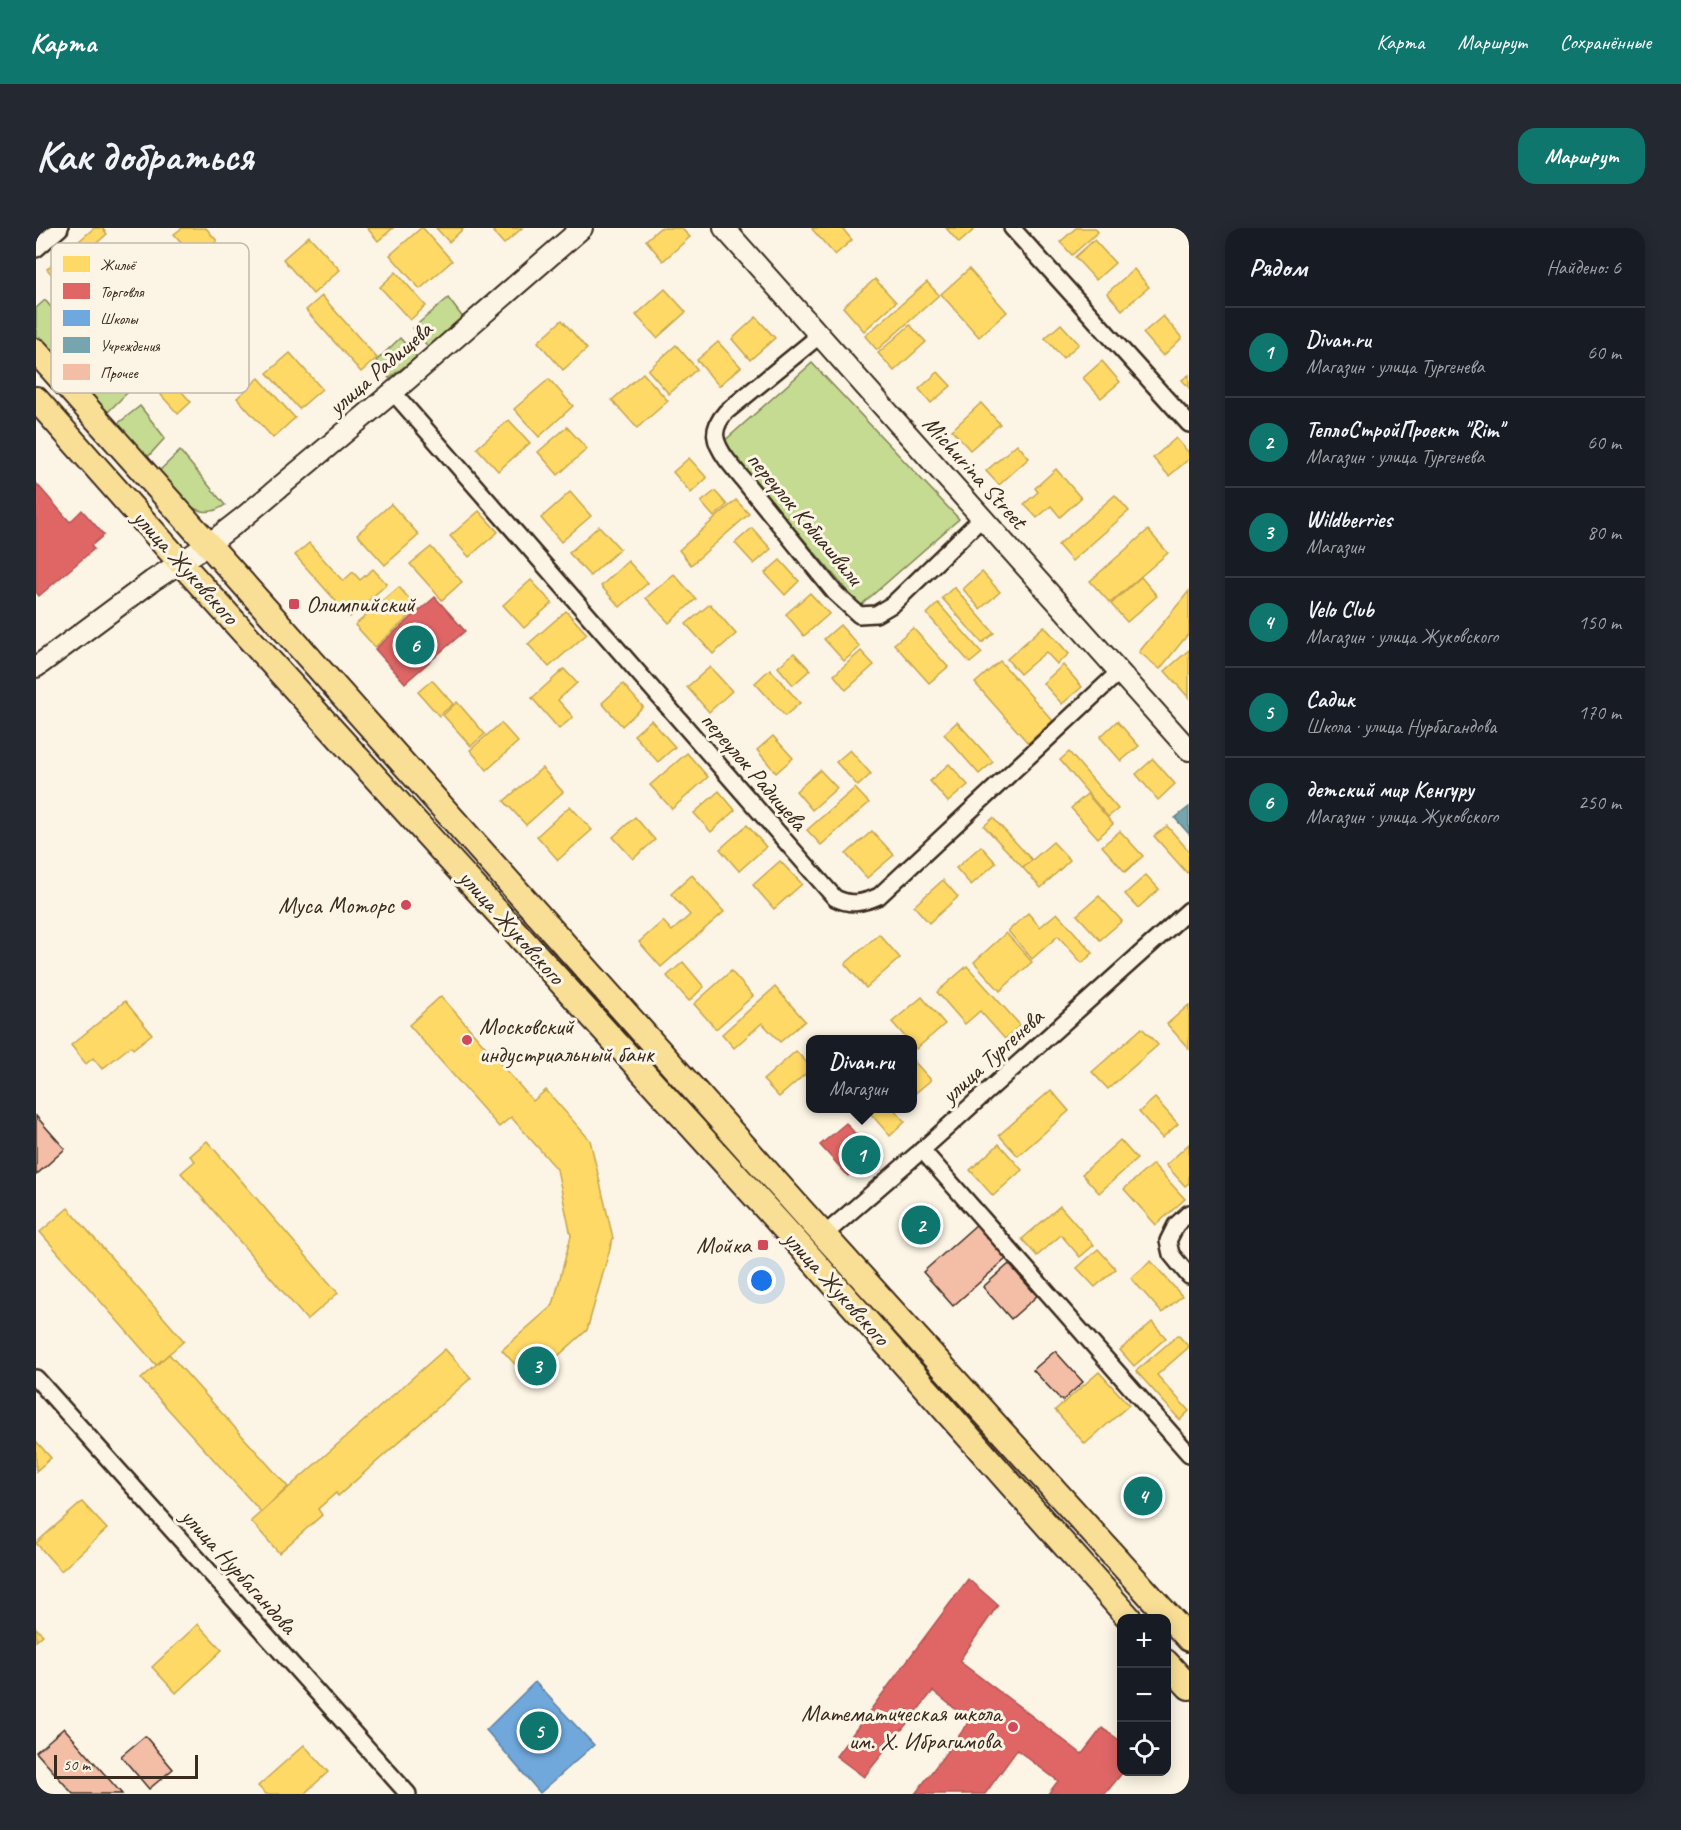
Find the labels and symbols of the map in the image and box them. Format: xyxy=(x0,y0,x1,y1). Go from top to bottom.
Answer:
legend xyxy=(51,243,249,393)
text: Жильё xyxy=(100,255,138,275)
text: Торговля xyxy=(100,282,145,302)
text: Школы xyxy=(100,309,139,329)
street label: улица Радищева xyxy=(320,314,439,423)
text: Учреждения xyxy=(100,336,161,356)
text: Прочее xyxy=(100,363,139,383)
street label: Michurina Street xyxy=(916,409,1035,536)
street label: переулок Кобиашвили xyxy=(740,445,871,593)
street label: улица Жуковского xyxy=(125,502,247,632)
place label: Олимпийский xyxy=(306,589,417,619)
marker: Олимпийский xyxy=(287,597,301,611)
pin: 6 xyxy=(396,622,434,668)
street label: переулок Радищева xyxy=(694,705,815,838)
street label: улица Жуковского xyxy=(451,862,573,992)
place label: Муса Моторс xyxy=(278,890,395,920)
marker: Муса Моторс xyxy=(399,898,413,912)
street label: улица Тургенева xyxy=(933,1001,1051,1111)
place label: Московский индустриальный банк xyxy=(479,1011,656,1069)
marker: Московский индустриальный банк xyxy=(460,1033,474,1047)
pin: 1 xyxy=(842,1132,880,1178)
pin: 2 xyxy=(902,1202,940,1248)
street label: улица Жуковского xyxy=(776,1223,898,1353)
place label: Мойка xyxy=(696,1230,753,1260)
marker: Мойка xyxy=(756,1238,770,1252)
your location xyxy=(747,1266,776,1295)
pin: 3 xyxy=(518,1344,556,1388)
pin: 4 xyxy=(1124,1474,1162,1518)
street label: улица Нурбагандова xyxy=(173,1500,304,1641)
place label: Математическая школа им. Х. Ибрагимова xyxy=(801,1698,1003,1756)
pin: 5 xyxy=(520,1708,558,1754)
marker: Математическая школа им. Х. Ибрагимова xyxy=(1006,1720,1020,1734)
scale bar xyxy=(54,1752,198,1780)

